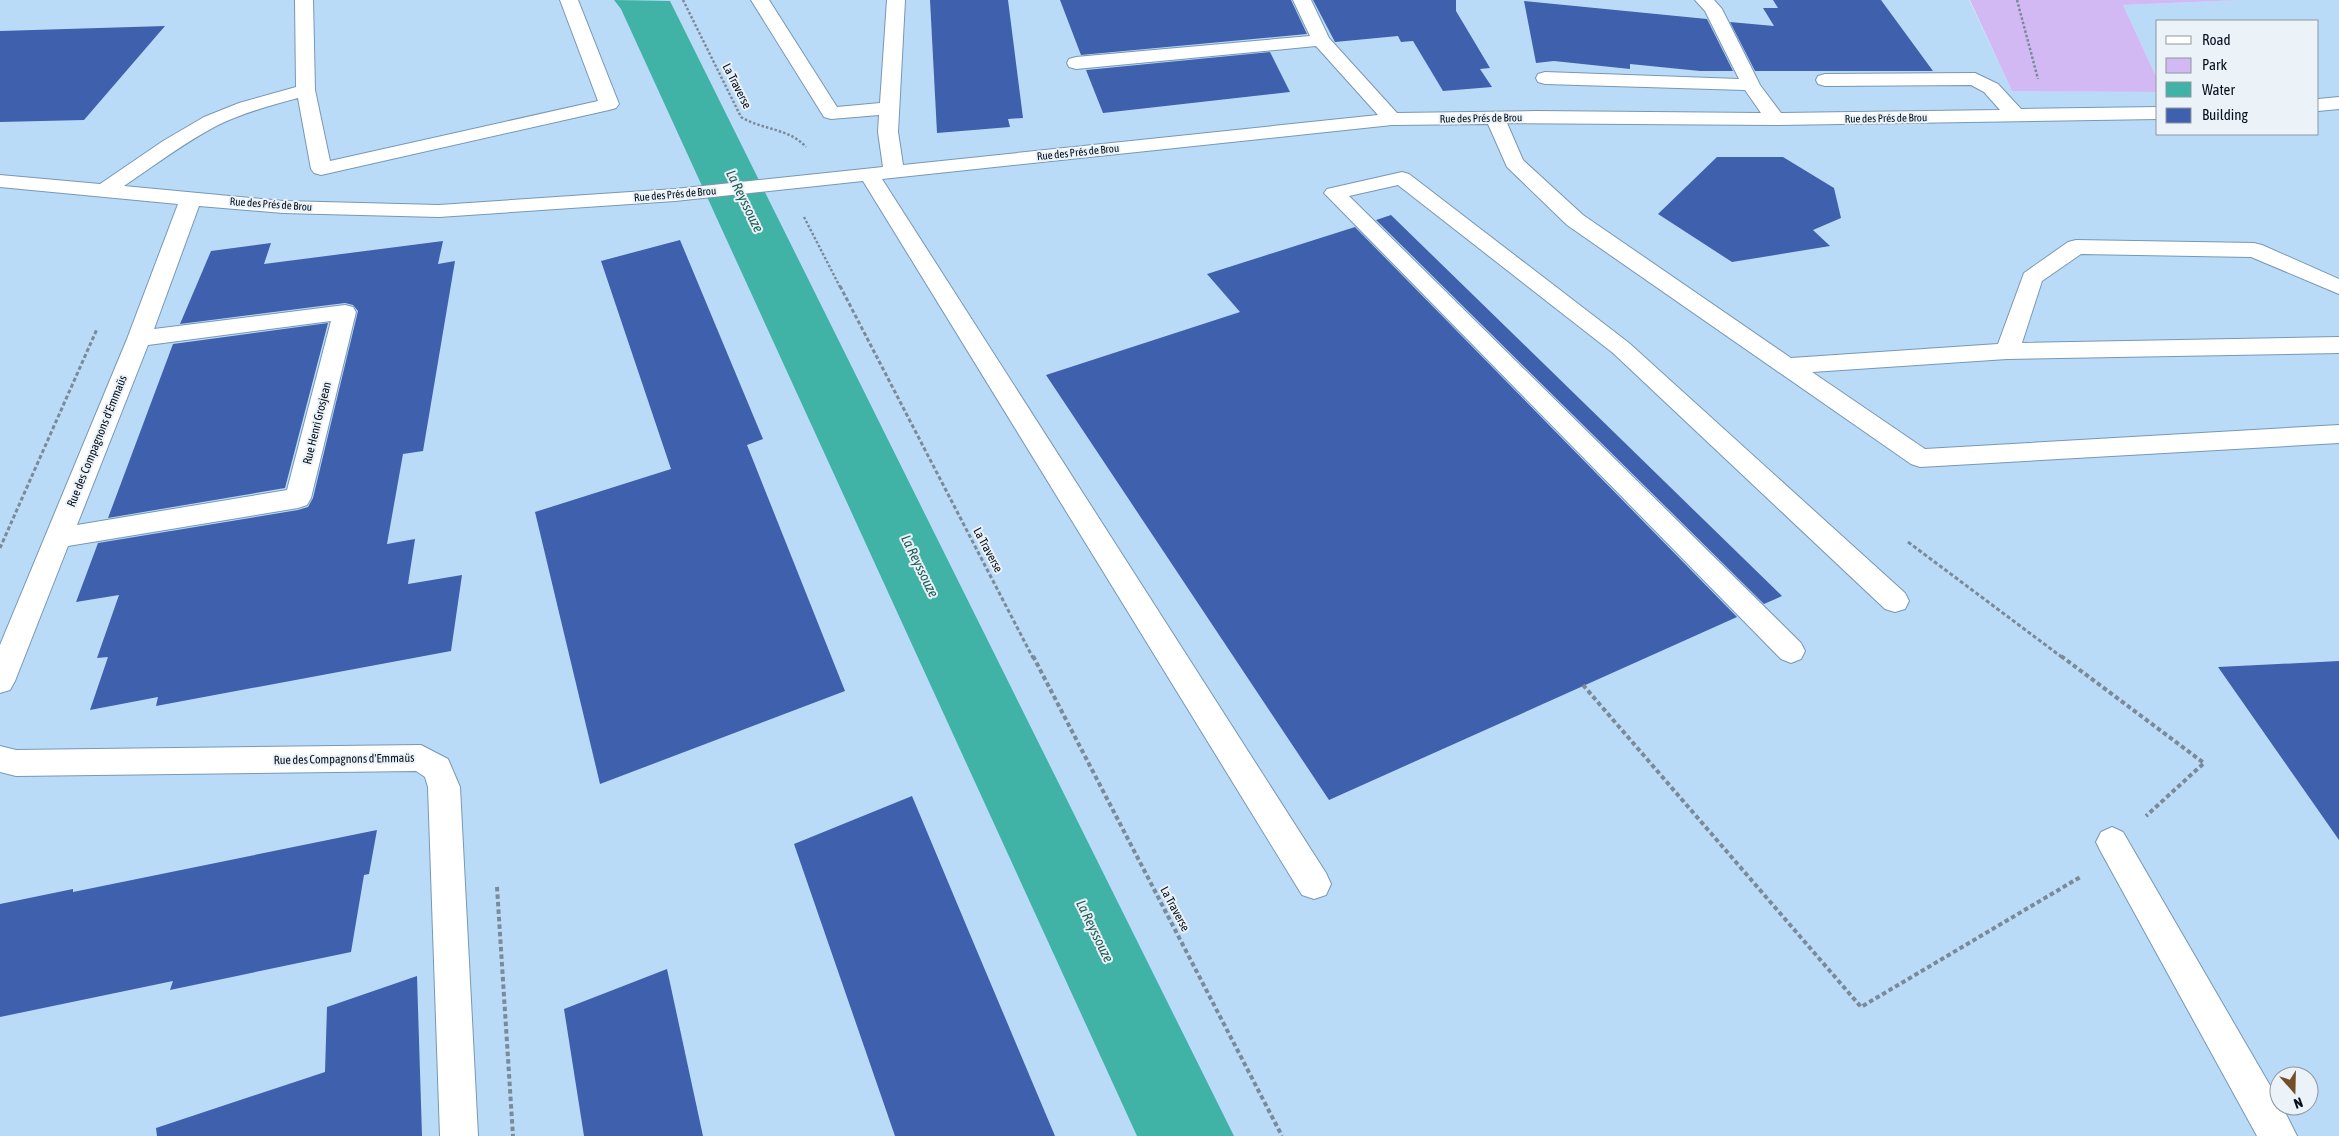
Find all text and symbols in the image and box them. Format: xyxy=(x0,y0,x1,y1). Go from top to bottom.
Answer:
legend xyxy=(2156,20,2319,135)
text: Road xyxy=(2202,31,2231,48)
text: Park xyxy=(2202,56,2227,73)
street label: La Traverse xyxy=(720,61,754,111)
text: Water xyxy=(2202,81,2235,98)
text: Building xyxy=(2202,106,2248,123)
street label: Rue des Prés de Brou xyxy=(1440,111,1522,125)
street label: Rue des Prés de Brou xyxy=(1845,111,1927,125)
street label: Rue des Prés de Brou xyxy=(1036,142,1120,162)
water label: La Reyssouze xyxy=(723,167,767,235)
street label: Rue des Prés de Brou xyxy=(633,184,717,204)
street label: Rue des Prés de Brou xyxy=(229,195,313,213)
street label: Rue des Compagnons d'Emmaüs xyxy=(64,373,130,509)
street label: Rue Henri Grosjean xyxy=(300,380,334,466)
street label: La Traverse xyxy=(970,525,1006,575)
water label: La Reyssouze xyxy=(898,532,942,600)
street label: Rue des Compagnons d'Emmaüs xyxy=(273,751,415,767)
street label: La Traverse xyxy=(1157,884,1193,934)
water label: La Reyssouze xyxy=(1073,897,1117,965)
north arrow xyxy=(2269,1066,2319,1116)
text: N xyxy=(2292,1094,2305,1112)

